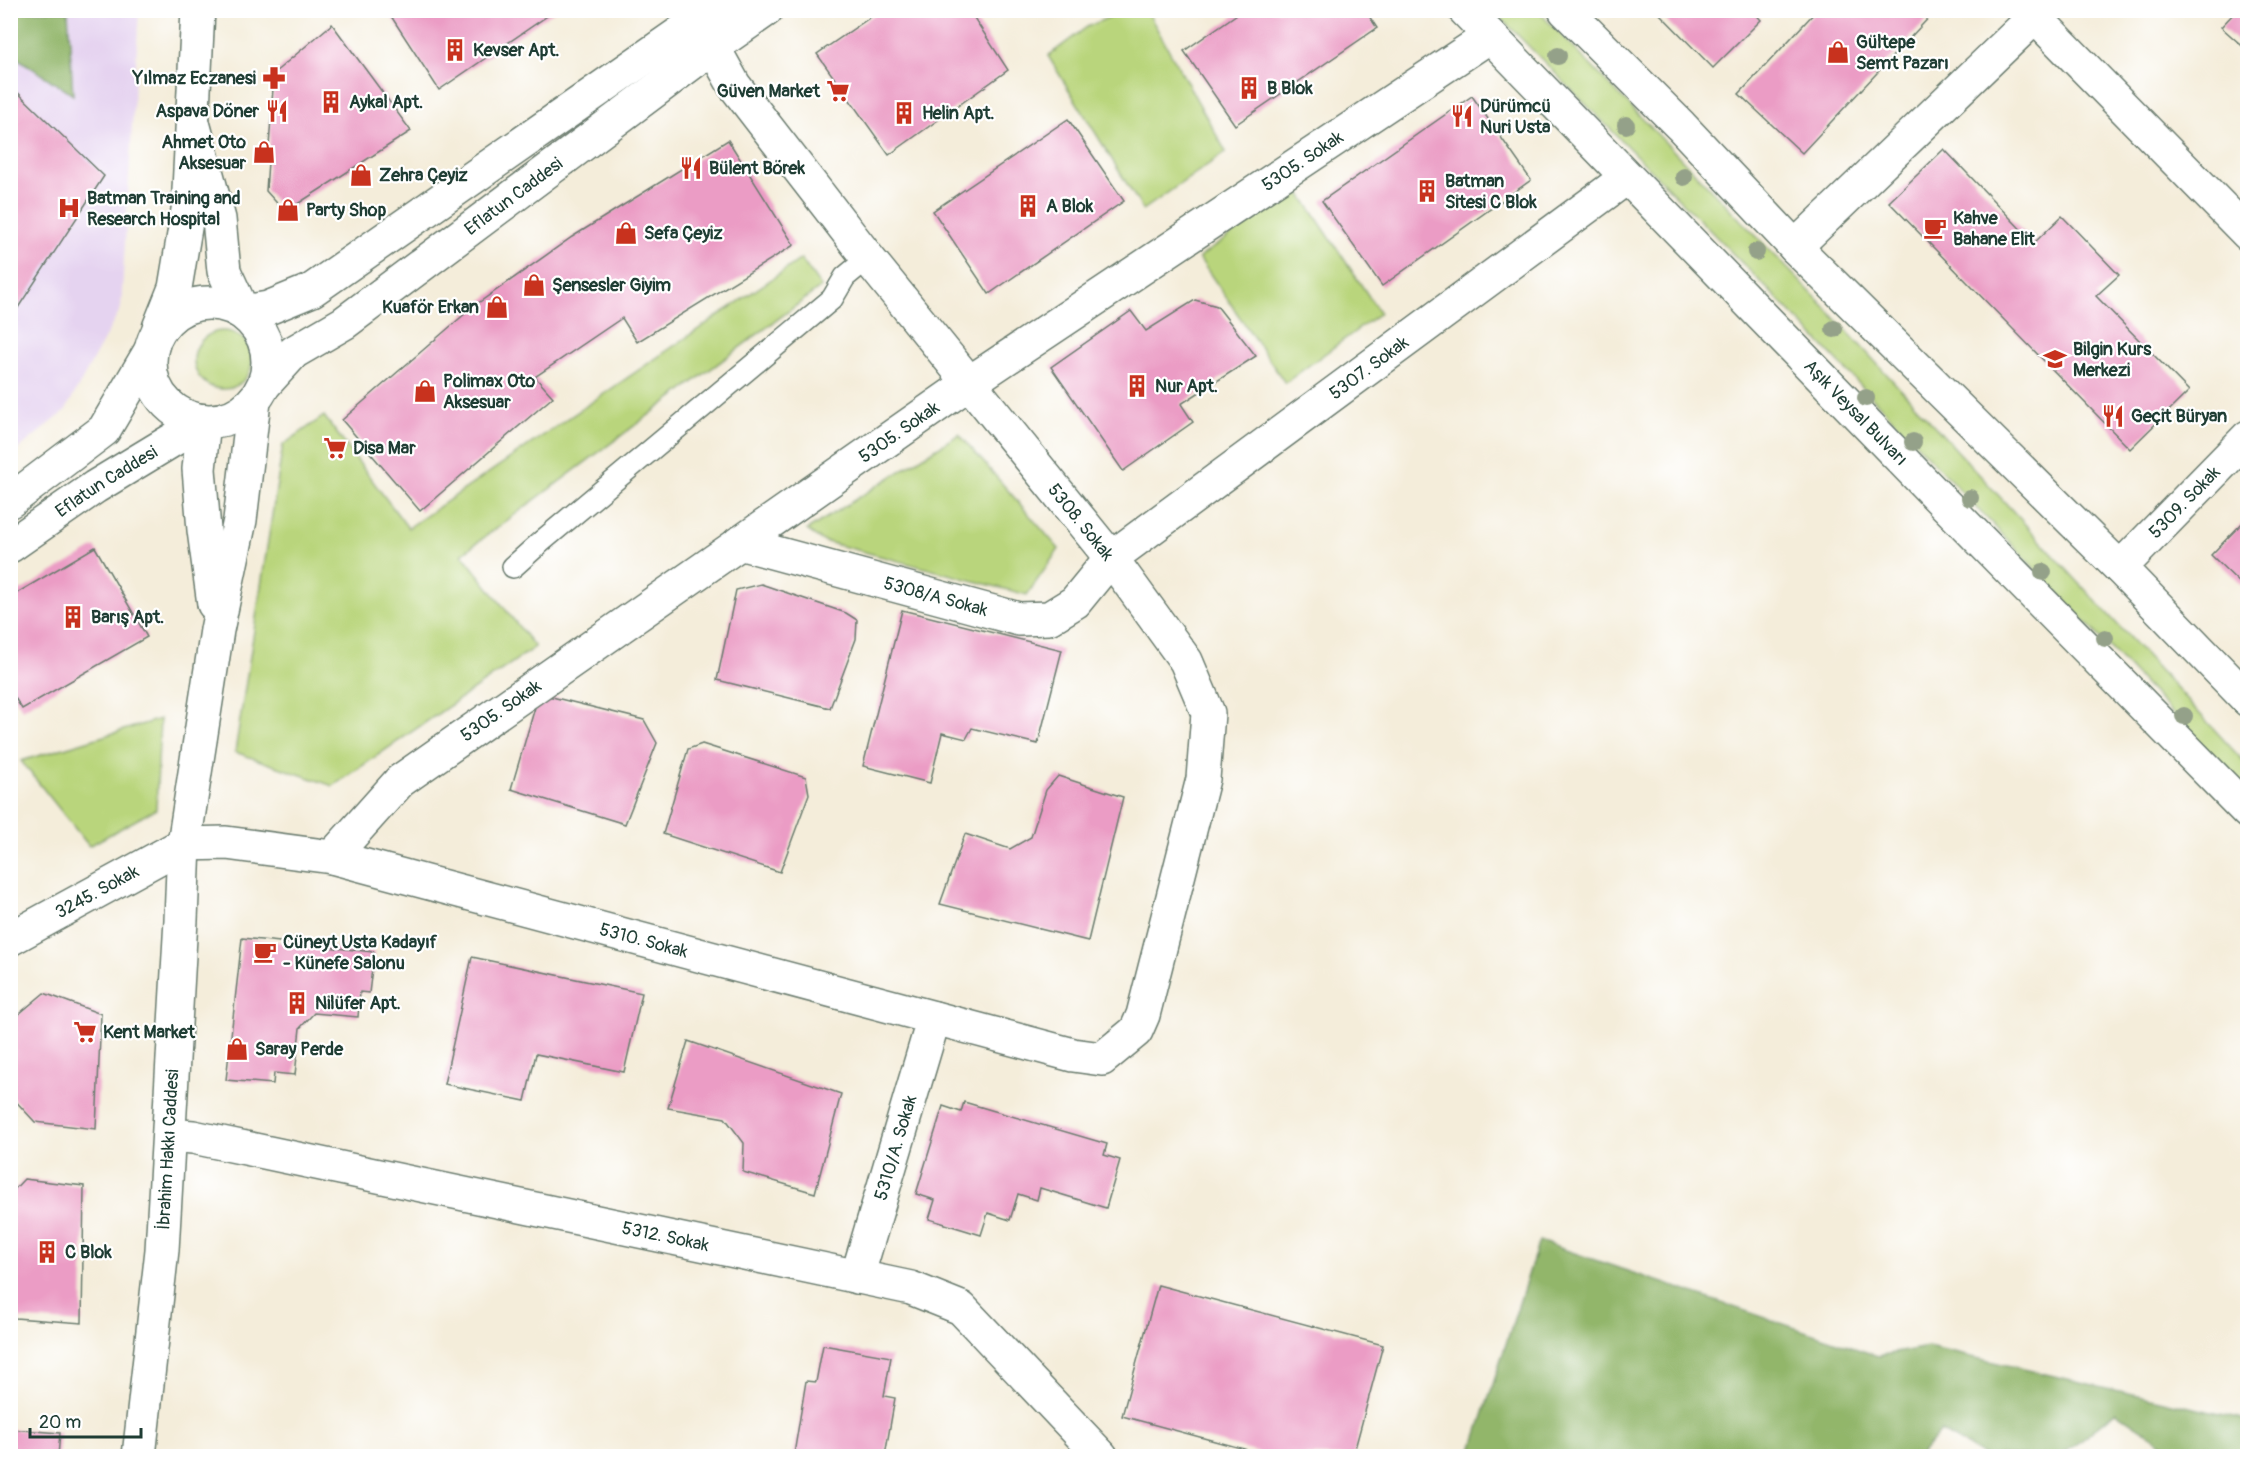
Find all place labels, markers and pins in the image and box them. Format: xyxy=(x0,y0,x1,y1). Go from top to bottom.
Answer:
place label: Gültepe Semt Pazarı xyxy=(1856,31,1949,75)
building icon: Kevser Apt. xyxy=(442,37,468,63)
place label: Kevser Apt. xyxy=(473,39,560,62)
shop icon: Gültepe Semt Pazarı xyxy=(1825,39,1851,65)
pharmacy icon: Yılmaz Eczanesi xyxy=(261,65,287,91)
place label: Yılmaz Eczanesi xyxy=(132,67,256,90)
building icon: B Blok xyxy=(1236,75,1262,101)
place label: B Blok xyxy=(1267,77,1313,100)
supermarket icon: Güven Market xyxy=(825,78,851,104)
place label: Güven Market xyxy=(717,80,821,103)
building icon: Aykal Apt. xyxy=(318,89,344,115)
place label: Aykal Apt. xyxy=(349,91,423,114)
place label: Dürümcü Nuri Usta xyxy=(1480,95,1551,139)
restaurant icon: Aspava Döner xyxy=(264,98,290,124)
place label: Aspava Döner xyxy=(155,100,260,123)
building icon: Helin Apt. xyxy=(891,100,917,126)
place label: Helin Apt. xyxy=(922,102,994,125)
restaurant icon: Dürümcü Nuri Usta xyxy=(1449,103,1475,129)
place label: Ahmet Oto Aksesuar xyxy=(162,131,247,175)
shop icon: Ahmet Oto Aksesuar xyxy=(251,139,277,165)
restaurant icon: Bülent Börek xyxy=(678,155,704,181)
place label: Bülent Börek xyxy=(709,157,805,180)
shop icon: Zehra Çeyiz xyxy=(348,162,374,188)
place label: Zehra Çeyiz xyxy=(379,164,468,187)
place label: Batman Sitesi C Blok xyxy=(1445,170,1537,214)
building icon: Batman Sitesi C Blok xyxy=(1414,178,1440,204)
place label: Batman Training and Research Hospital xyxy=(87,187,241,231)
building icon: A Blok xyxy=(1015,193,1041,219)
hospital icon: Batman Training and Research Hospital xyxy=(56,195,82,221)
place label: A Blok xyxy=(1046,195,1094,218)
shop icon: Party Shop xyxy=(275,197,301,223)
place label: Party Shop xyxy=(306,199,387,222)
place label: Kahve Bahane Elit xyxy=(1953,207,2036,251)
cafe icon: Kahve Bahane Elit xyxy=(1922,215,1948,241)
shop icon: Sefa Çeyiz xyxy=(613,220,639,246)
place label: Sefa Çeyiz xyxy=(644,222,723,245)
shop icon: Şensesler Giyim xyxy=(521,272,547,298)
place label: Şensesler Giyim xyxy=(552,274,671,297)
shop icon: Kuaför Erkan xyxy=(484,294,510,320)
place label: Kuaför Erkan xyxy=(382,296,479,319)
place label: Bilgin Kurs Merkezi xyxy=(2073,338,2152,382)
school or university icon: Bilgin Kurs Merkezi xyxy=(2042,346,2068,372)
place label: Polimax Oto Aksesuar xyxy=(443,370,536,414)
building icon: Nur Apt. xyxy=(1124,373,1150,399)
place label: Nur Apt. xyxy=(1155,375,1218,398)
shop icon: Polimax Oto Aksesuar xyxy=(412,378,438,404)
restaurant icon: Geçit Büryan xyxy=(2100,403,2126,429)
place label: Geçit Büryan xyxy=(2131,405,2227,428)
supermarket icon: Disa Mar xyxy=(322,435,348,461)
place label: Disa Mar xyxy=(353,437,416,460)
building icon: Barış Apt. xyxy=(60,604,86,630)
place label: Barış Apt. xyxy=(91,606,164,629)
place label: Cüneyt Usta Kadayıf - Künefe Salonu xyxy=(283,931,438,975)
cafe icon: Cüneyt Usta Kadayıf - Künefe Salonu xyxy=(252,939,278,965)
building icon: Nilüfer Apt. xyxy=(284,990,310,1016)
place label: Nilüfer Apt. xyxy=(315,992,401,1015)
supermarket icon: Kent Market xyxy=(72,1019,98,1045)
place label: Kent Market xyxy=(103,1021,196,1044)
shop icon: Saray Perde xyxy=(224,1036,250,1062)
place label: Saray Perde xyxy=(255,1038,344,1061)
building icon: C Blok xyxy=(34,1239,60,1265)
place label: C Blok xyxy=(65,1241,112,1264)

